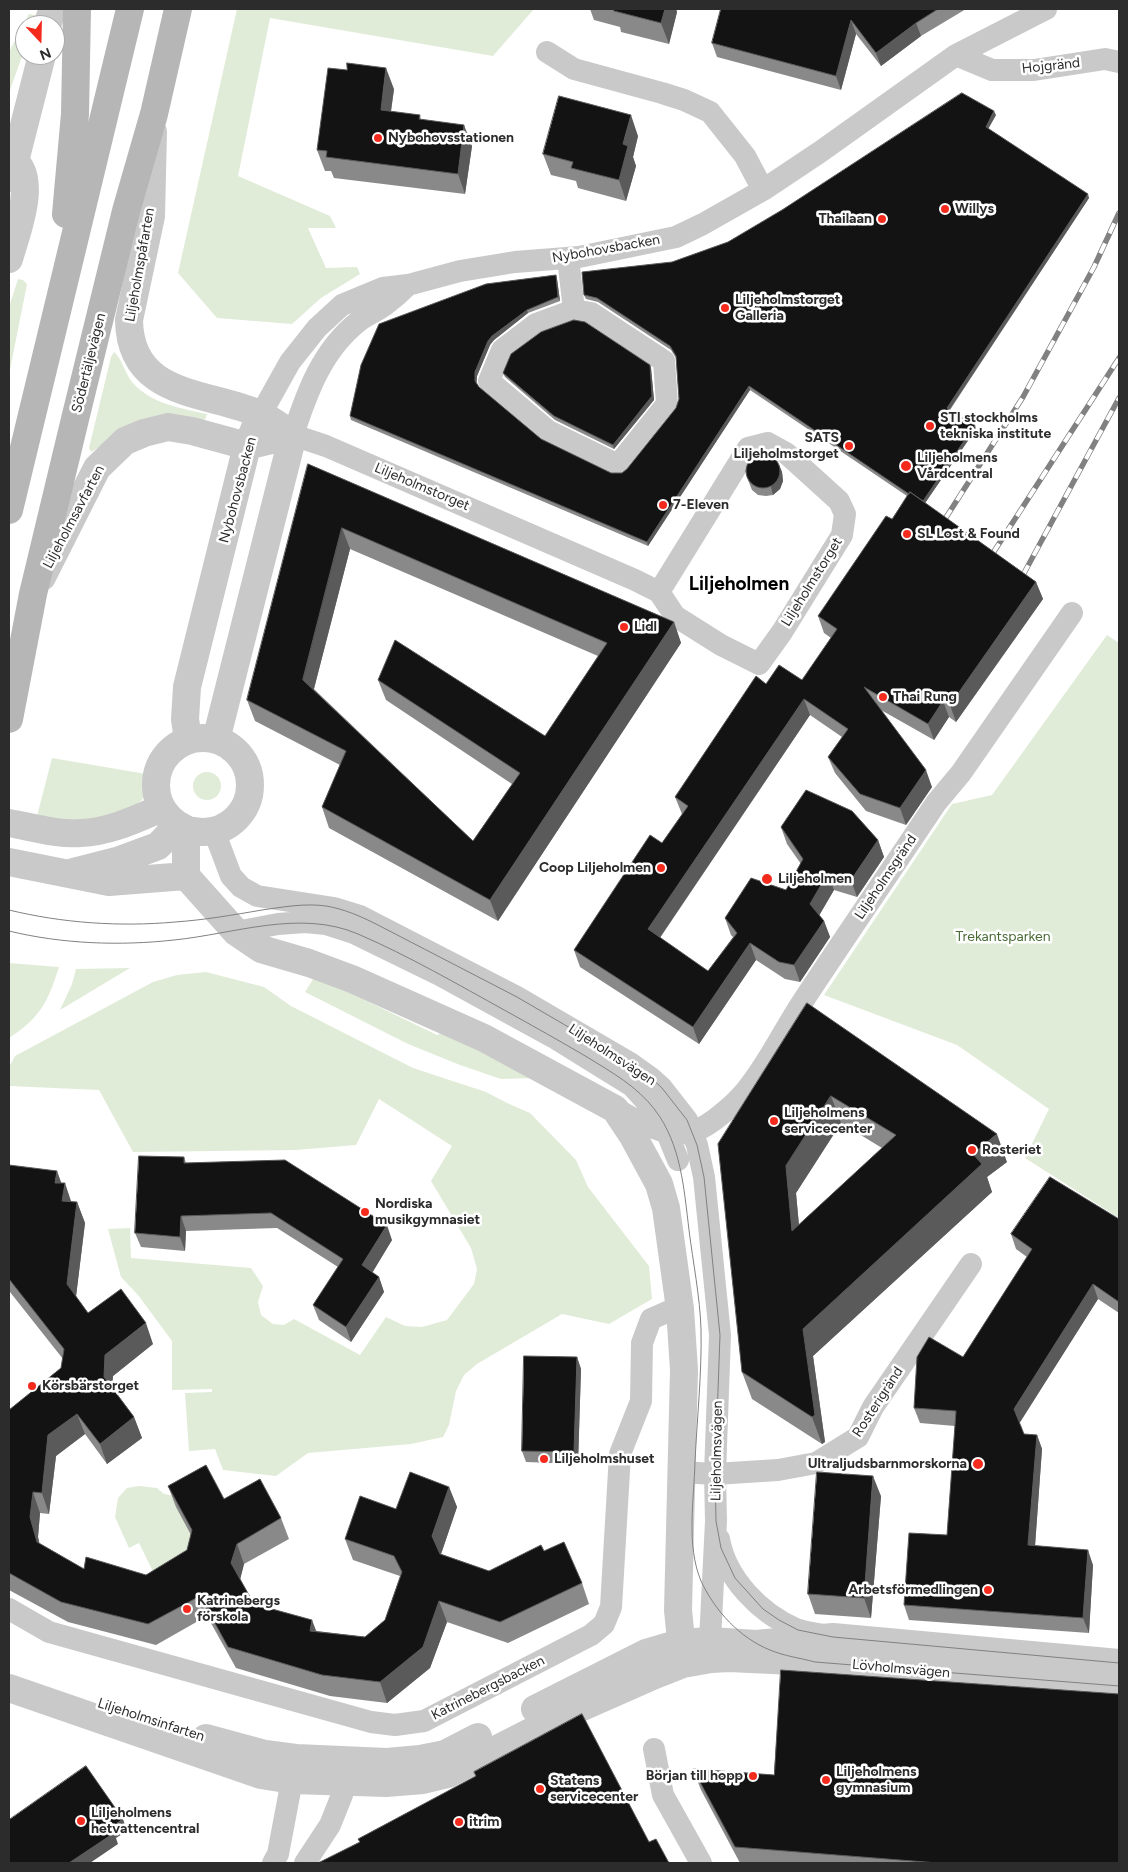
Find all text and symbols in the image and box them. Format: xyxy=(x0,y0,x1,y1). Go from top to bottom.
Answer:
north arrow xyxy=(15,15,65,65)
text: N xyxy=(37,44,53,63)
street label: Hojgränd xyxy=(1021,55,1081,77)
place label: Nybohovsstationen xyxy=(388,130,514,146)
marker: Nybohovsstationen xyxy=(372,132,384,144)
place label: Willys xyxy=(955,201,994,217)
marker: Willys xyxy=(939,203,951,215)
street label: Liljeholmspåfarten xyxy=(122,207,158,323)
place label: Thailaan xyxy=(818,211,872,227)
marker: Thailaan xyxy=(876,213,888,225)
street label: Nybohovsbacken xyxy=(551,231,661,267)
place label: Liljeholmstorget Galleria xyxy=(735,292,840,324)
marker: Liljeholmstorget Galleria xyxy=(719,302,731,314)
street label: Södertäljevägen xyxy=(68,311,110,415)
place label: STI stockholms tekniska institute xyxy=(940,410,1051,442)
marker: STI stockholms tekniska institute xyxy=(924,420,936,432)
place label: SATS Liljeholmstorget xyxy=(734,430,839,462)
street label: Nybohovsbacken xyxy=(216,435,260,545)
marker: SATS Liljeholmstorget xyxy=(843,440,855,452)
place label: Liljeholmens Vårdcentral xyxy=(917,450,997,482)
street label: Liljeholmstorget xyxy=(372,459,472,515)
marker: Liljeholmens Vårdcentral xyxy=(899,459,913,473)
street label: Liljeholmsavfarten xyxy=(40,463,108,571)
place label: 7-Eleven xyxy=(673,497,729,513)
marker: 7-Eleven xyxy=(657,499,669,511)
place label: SL Lost & Found xyxy=(917,526,1020,542)
marker: SL Lost & Found xyxy=(901,528,913,540)
street label: Liljeholmstorget xyxy=(778,534,846,630)
district label: Liljeholmen xyxy=(689,573,789,595)
place label: Lidl xyxy=(634,619,657,635)
marker: Lidl xyxy=(618,621,630,633)
place label: Thai Rung xyxy=(893,689,957,705)
marker: Thai Rung xyxy=(877,691,889,703)
street label: Liljeholmsgränd xyxy=(851,831,921,923)
place label: Coop Liljeholmen xyxy=(539,860,651,876)
marker: Coop Liljeholmen xyxy=(655,862,667,874)
place label: Liljeholmen xyxy=(778,871,852,887)
marker: Liljeholmen xyxy=(760,872,774,886)
park label: Trekantsparken xyxy=(955,929,1051,945)
street label: Liljeholmsvägen xyxy=(565,1021,659,1089)
place label: Liljeholmens servicecenter xyxy=(784,1105,872,1138)
marker: Liljeholmens servicecenter xyxy=(768,1115,780,1127)
place label: Rosteriet xyxy=(982,1142,1041,1158)
marker: Rosteriet xyxy=(966,1144,978,1156)
place label: Nordiska musikgymnasiet xyxy=(375,1196,480,1228)
marker: Nordiska musikgymnasiet xyxy=(359,1206,371,1218)
street label: Rosterigränd xyxy=(849,1364,907,1440)
place label: Körsbärstorget xyxy=(42,1378,139,1394)
marker: Körsbärstorget xyxy=(26,1380,38,1392)
street label: Liljeholmsvägen xyxy=(708,1401,726,1501)
place label: Liljeholmshuset xyxy=(554,1451,655,1467)
marker: Liljeholmshuset xyxy=(538,1453,550,1465)
place label: Ultraljudsbarnmorskorna xyxy=(808,1456,967,1472)
marker: Ultraljudsbarnmorskorna xyxy=(971,1457,985,1471)
place label: Arbetsförmedlingen xyxy=(848,1582,978,1598)
marker: Arbetsförmedlingen xyxy=(982,1584,994,1596)
place label: Katrinebergs förskola xyxy=(197,1593,280,1625)
marker: Katrinebergs förskola xyxy=(181,1603,193,1615)
street label: Katrinebergsbacken xyxy=(429,1652,547,1724)
street label: Lövholmsvägen xyxy=(851,1656,951,1682)
street label: Liljeholmsinfarten xyxy=(96,1695,206,1745)
place label: Liljeholmens gymnasium xyxy=(836,1764,916,1796)
place label: Början till hopp xyxy=(646,1768,743,1784)
marker: Början till hopp xyxy=(747,1770,759,1782)
place label: Statens servicecenter xyxy=(550,1773,638,1805)
marker: Liljeholmens gymnasium xyxy=(820,1774,832,1786)
marker: Statens servicecenter xyxy=(534,1783,546,1795)
place label: Liljeholmens hetvattencentral xyxy=(91,1805,199,1838)
place label: itrim xyxy=(469,1814,499,1830)
marker: Liljeholmens hetvattencentral xyxy=(75,1815,87,1827)
marker: itrim xyxy=(453,1816,465,1828)

